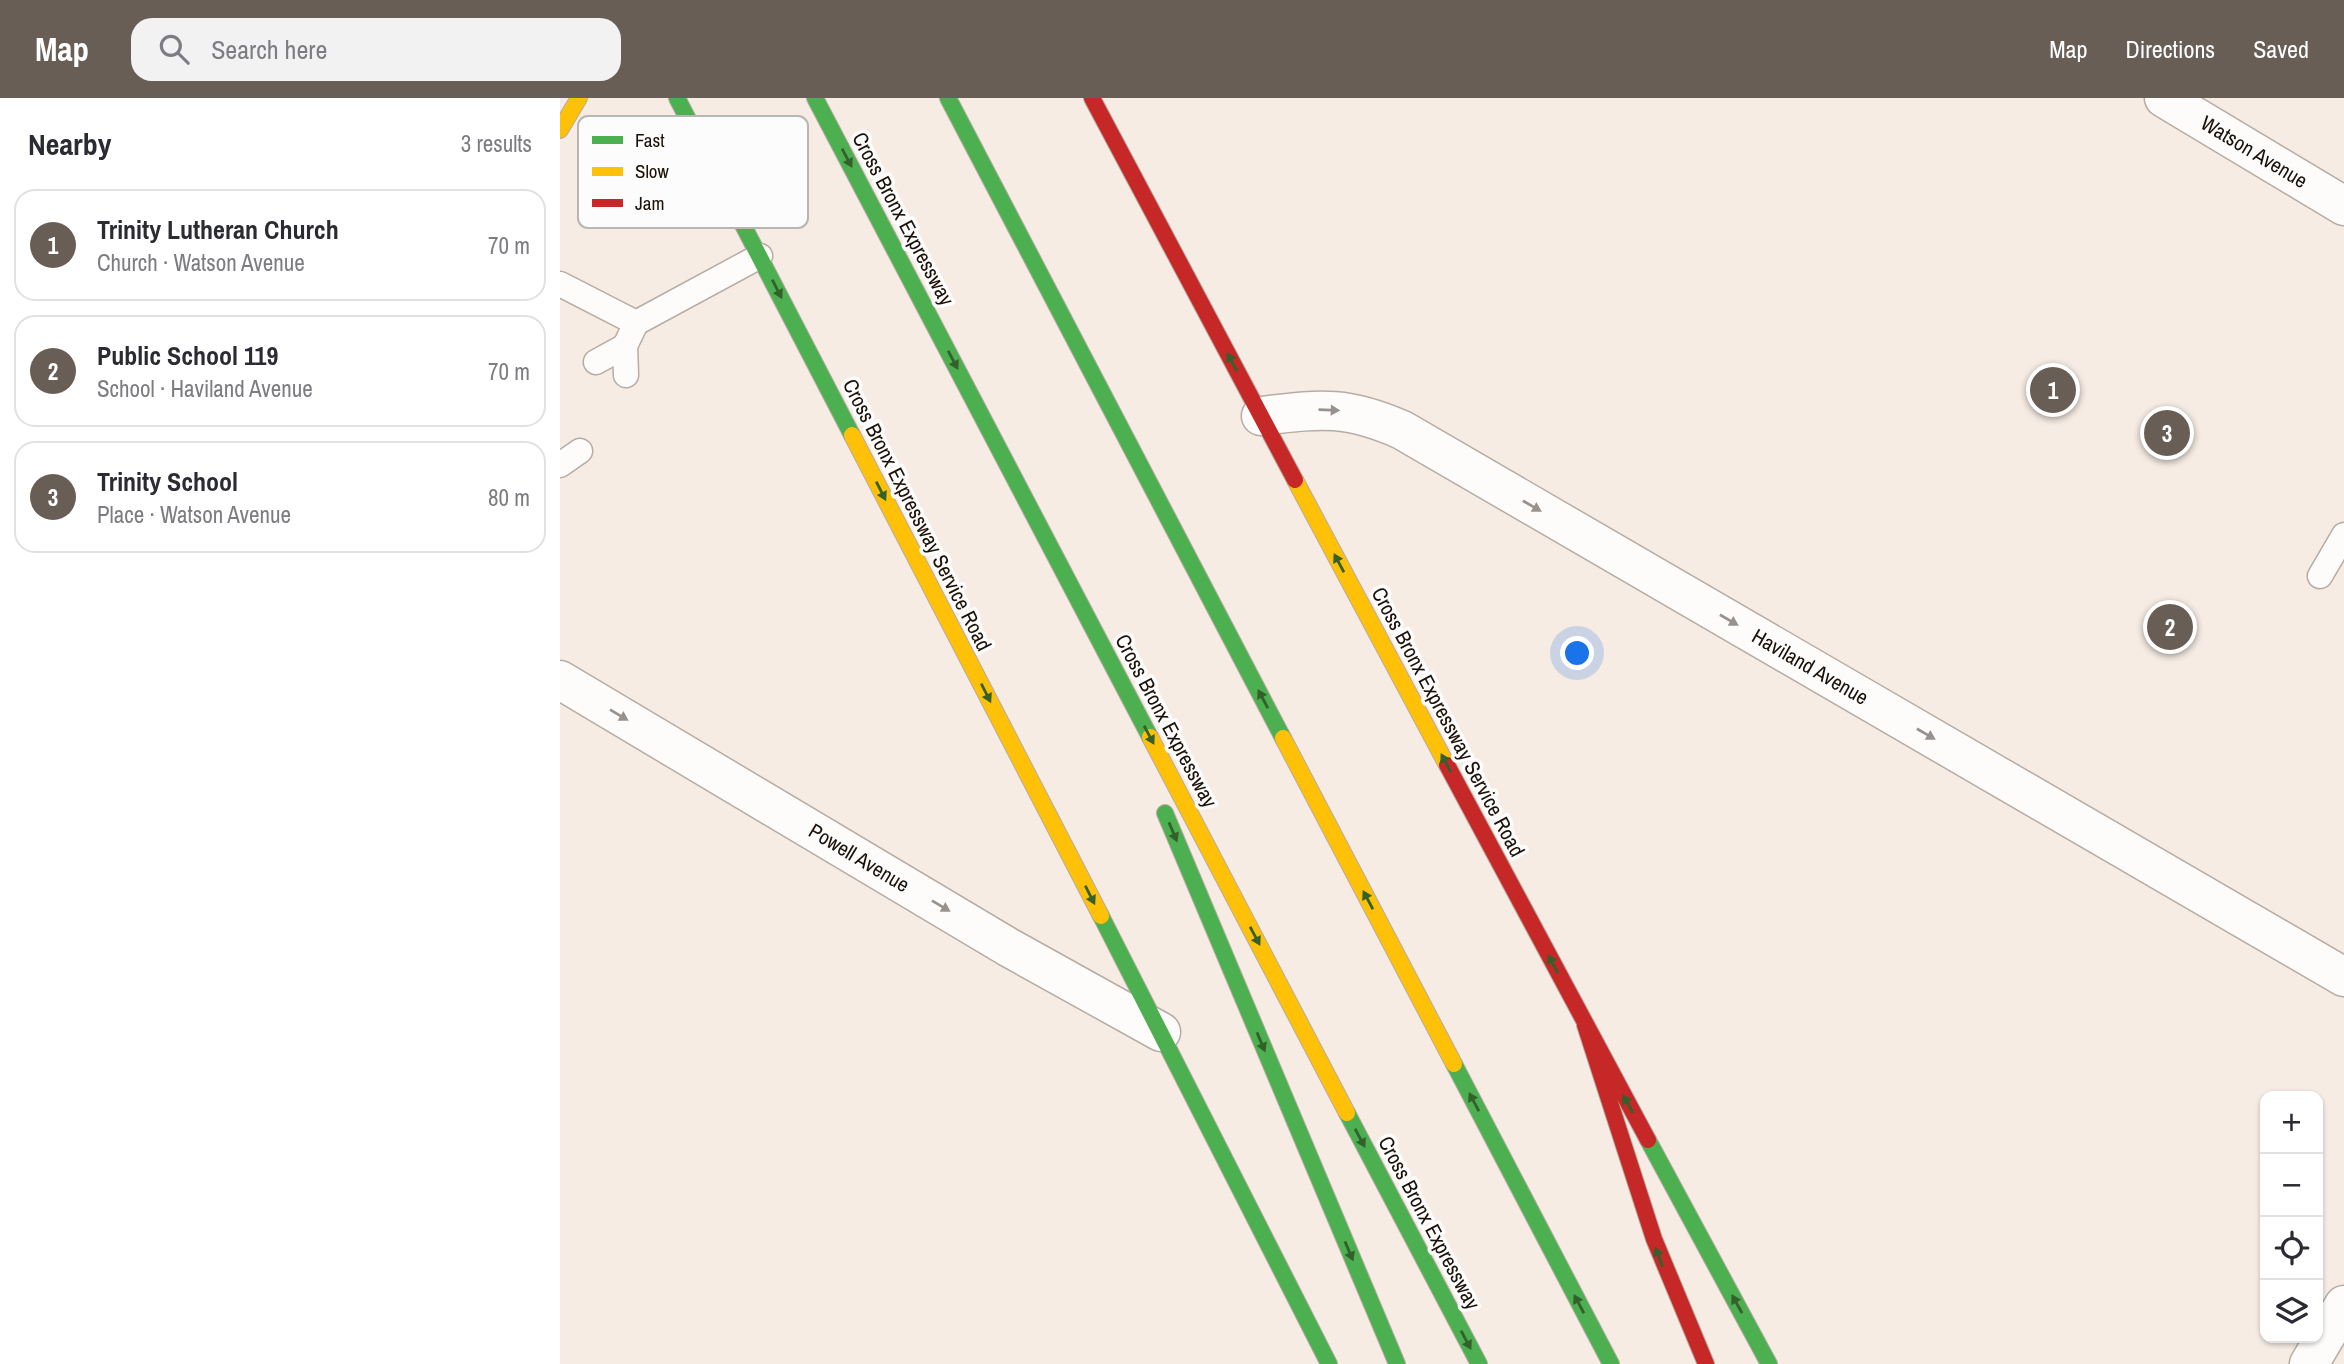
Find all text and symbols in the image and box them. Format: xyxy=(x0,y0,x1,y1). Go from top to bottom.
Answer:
search box xyxy=(131,18,621,81)
text: Map xyxy=(35,27,89,71)
icon: search xyxy=(155,30,193,68)
text: Search here xyxy=(211,32,327,67)
text: Map xyxy=(2049,33,2087,65)
text: Directions xyxy=(2125,33,2215,65)
text: Saved xyxy=(2253,33,2309,65)
street label: Watson Avenue xyxy=(2195,108,2313,195)
legend xyxy=(578,116,808,228)
text: Nearby xyxy=(28,124,111,164)
text: Fast xyxy=(635,127,665,153)
street label: Cross Bronx Expressway xyxy=(845,127,962,311)
text: 3 results xyxy=(461,128,532,159)
one-way arrow xyxy=(841,149,853,168)
text: Slow xyxy=(635,158,670,184)
text: Jam xyxy=(635,190,664,216)
text: Trinity Lutheran Church xyxy=(97,212,339,247)
text: 1 xyxy=(48,230,58,261)
text: 70 m xyxy=(488,230,530,261)
text: Church · Watson Avenue xyxy=(97,247,305,278)
one-way arrow xyxy=(771,279,783,299)
text: Public School 119 xyxy=(97,338,278,373)
one-way arrow xyxy=(947,350,959,370)
one-way arrow xyxy=(1226,352,1238,372)
text: 2 xyxy=(48,356,58,387)
text: 70 m xyxy=(488,356,530,387)
pin: 1 xyxy=(2030,364,2076,416)
text: School · Haviland Avenue xyxy=(97,373,313,404)
street label: Cross Bronx Expressway Service Road xyxy=(836,374,999,656)
one-way arrow xyxy=(1318,404,1340,415)
pin: 3 xyxy=(2144,407,2190,459)
text: Trinity School xyxy=(97,464,238,499)
one-way arrow xyxy=(876,481,887,501)
text: 3 xyxy=(48,482,58,513)
text: 80 m xyxy=(488,482,530,513)
text: Place · Watson Avenue xyxy=(97,499,291,530)
one-way arrow xyxy=(1523,500,1542,512)
one-way arrow xyxy=(1333,553,1345,572)
street label: Cross Bronx Expressway Service Road xyxy=(1365,582,1532,862)
pin: 2 xyxy=(2147,601,2193,653)
one-way arrow xyxy=(1719,614,1739,626)
street label: Haviland Avenue xyxy=(1747,622,1874,712)
street label: Cross Bronx Expressway xyxy=(1108,629,1225,813)
your location xyxy=(1560,636,1594,670)
one-way arrow xyxy=(980,683,991,703)
one-way arrow xyxy=(1257,689,1269,709)
one-way arrow xyxy=(609,709,628,721)
one-way arrow xyxy=(1144,725,1155,745)
one-way arrow xyxy=(1916,728,1935,740)
one-way arrow xyxy=(1440,753,1452,773)
street label: Powell Avenue xyxy=(804,816,915,899)
one-way arrow xyxy=(1167,822,1179,842)
one-way arrow xyxy=(1084,885,1096,905)
one-way arrow xyxy=(1363,890,1374,910)
one-way arrow xyxy=(931,900,950,913)
one-way arrow xyxy=(1249,927,1261,946)
one-way arrow xyxy=(1547,954,1558,974)
one-way arrow xyxy=(1256,1031,1267,1052)
map controls xyxy=(2260,1091,2323,1343)
button: + xyxy=(2260,1091,2323,1154)
one-way arrow xyxy=(1468,1092,1479,1112)
one-way arrow xyxy=(1622,1094,1634,1114)
one-way arrow xyxy=(1355,1128,1366,1148)
street label: Cross Bronx Expressway xyxy=(1371,1131,1488,1315)
button: − xyxy=(2260,1154,2323,1217)
button: locate xyxy=(2260,1217,2323,1280)
one-way arrow xyxy=(1344,1241,1355,1262)
one-way arrow xyxy=(1654,1246,1665,1267)
button: layers xyxy=(2260,1280,2323,1343)
one-way arrow xyxy=(1573,1294,1585,1313)
one-way arrow xyxy=(1731,1294,1743,1314)
one-way arrow xyxy=(1460,1330,1472,1349)

